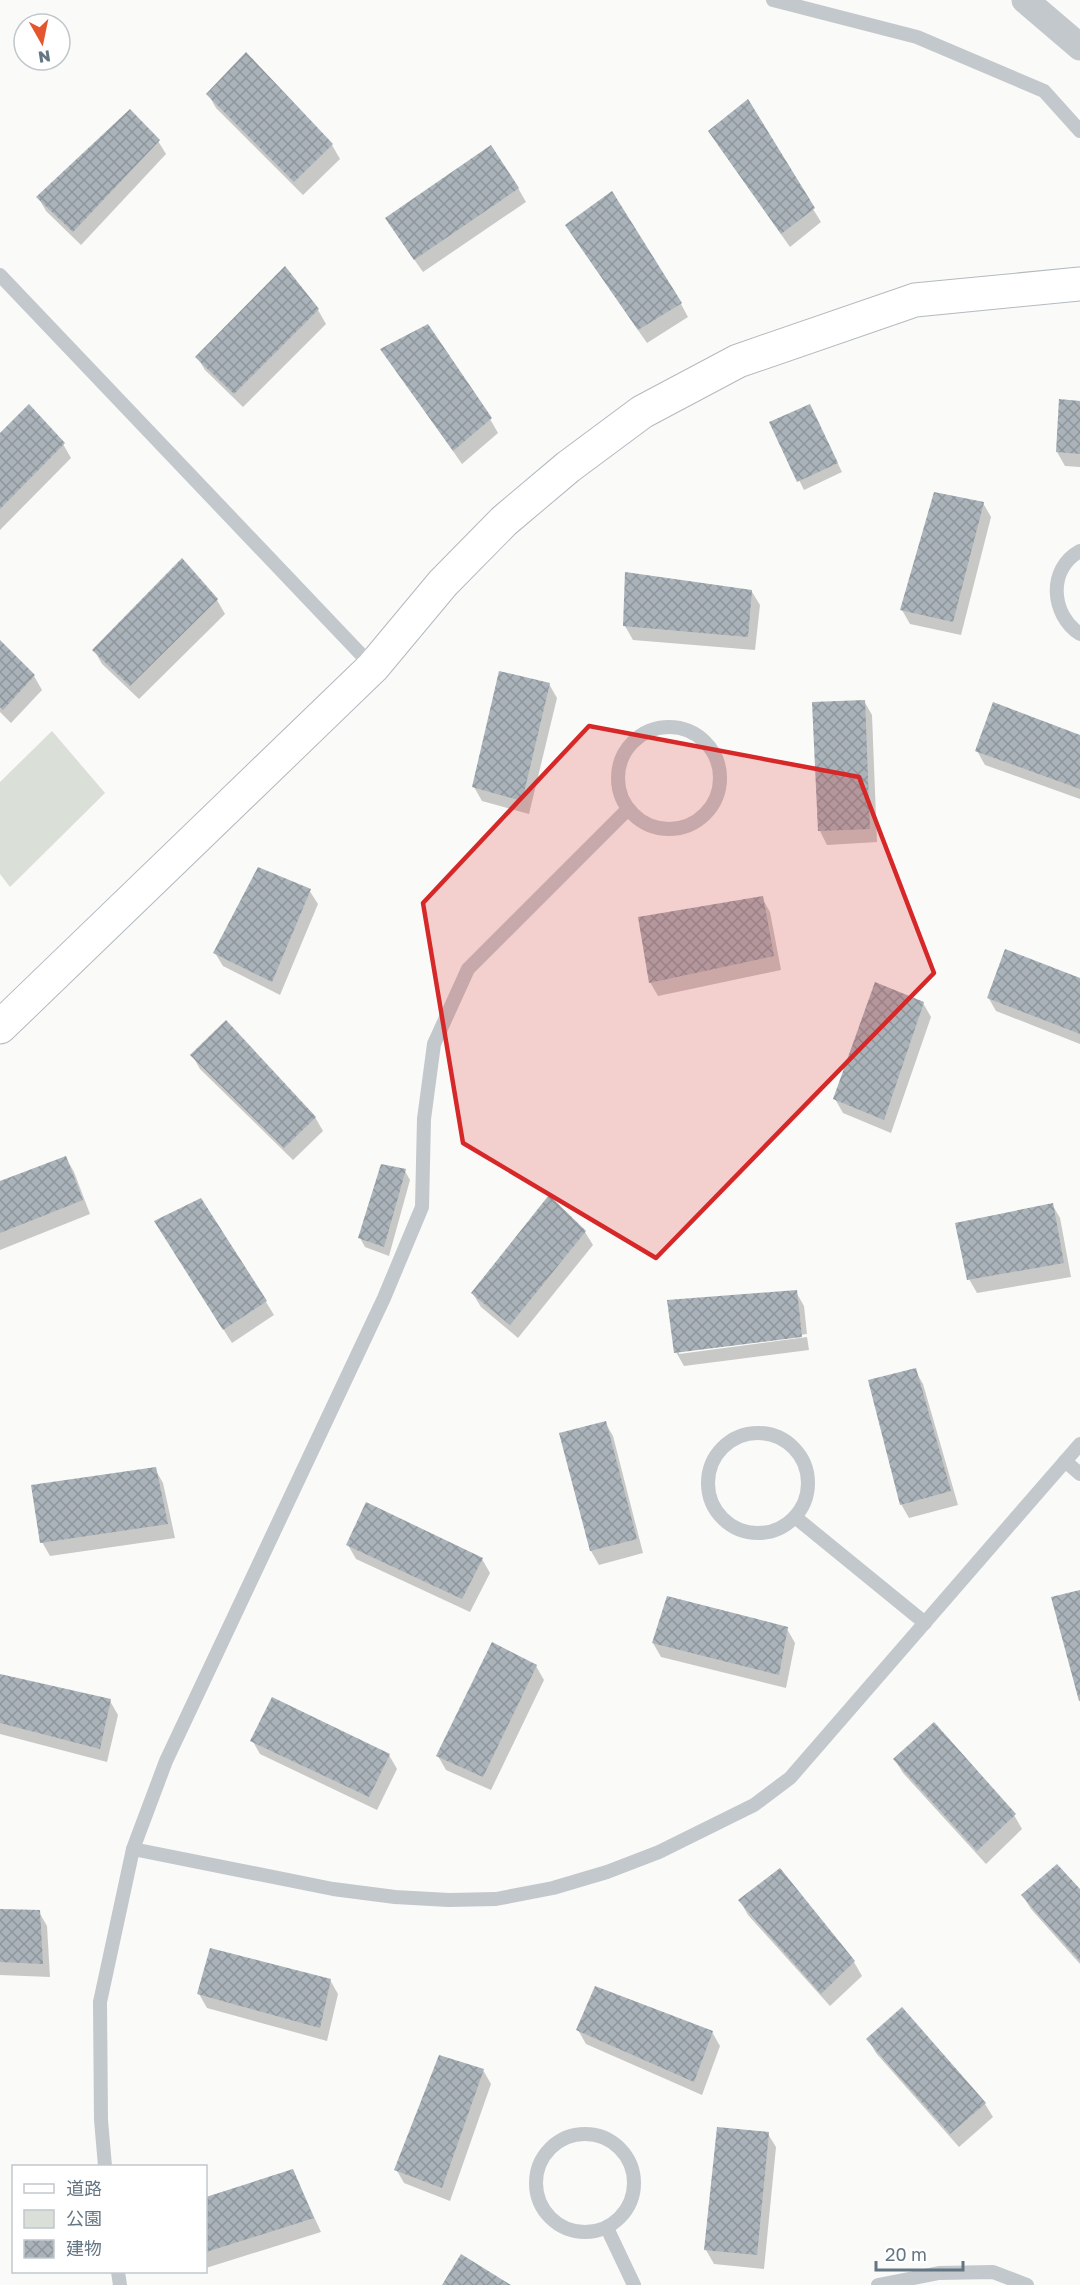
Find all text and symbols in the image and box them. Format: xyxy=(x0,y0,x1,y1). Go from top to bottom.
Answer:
north arrow xyxy=(12,12,72,72)
text: N xyxy=(37,46,52,68)
legend xyxy=(12,2165,207,2273)
text: 道路 xyxy=(66,2177,102,2199)
text: 公園 xyxy=(66,2207,102,2229)
scale bar xyxy=(876,2234,963,2272)
text: 建物 xyxy=(66,2237,102,2259)
text: 20 m xyxy=(885,2243,927,2265)

